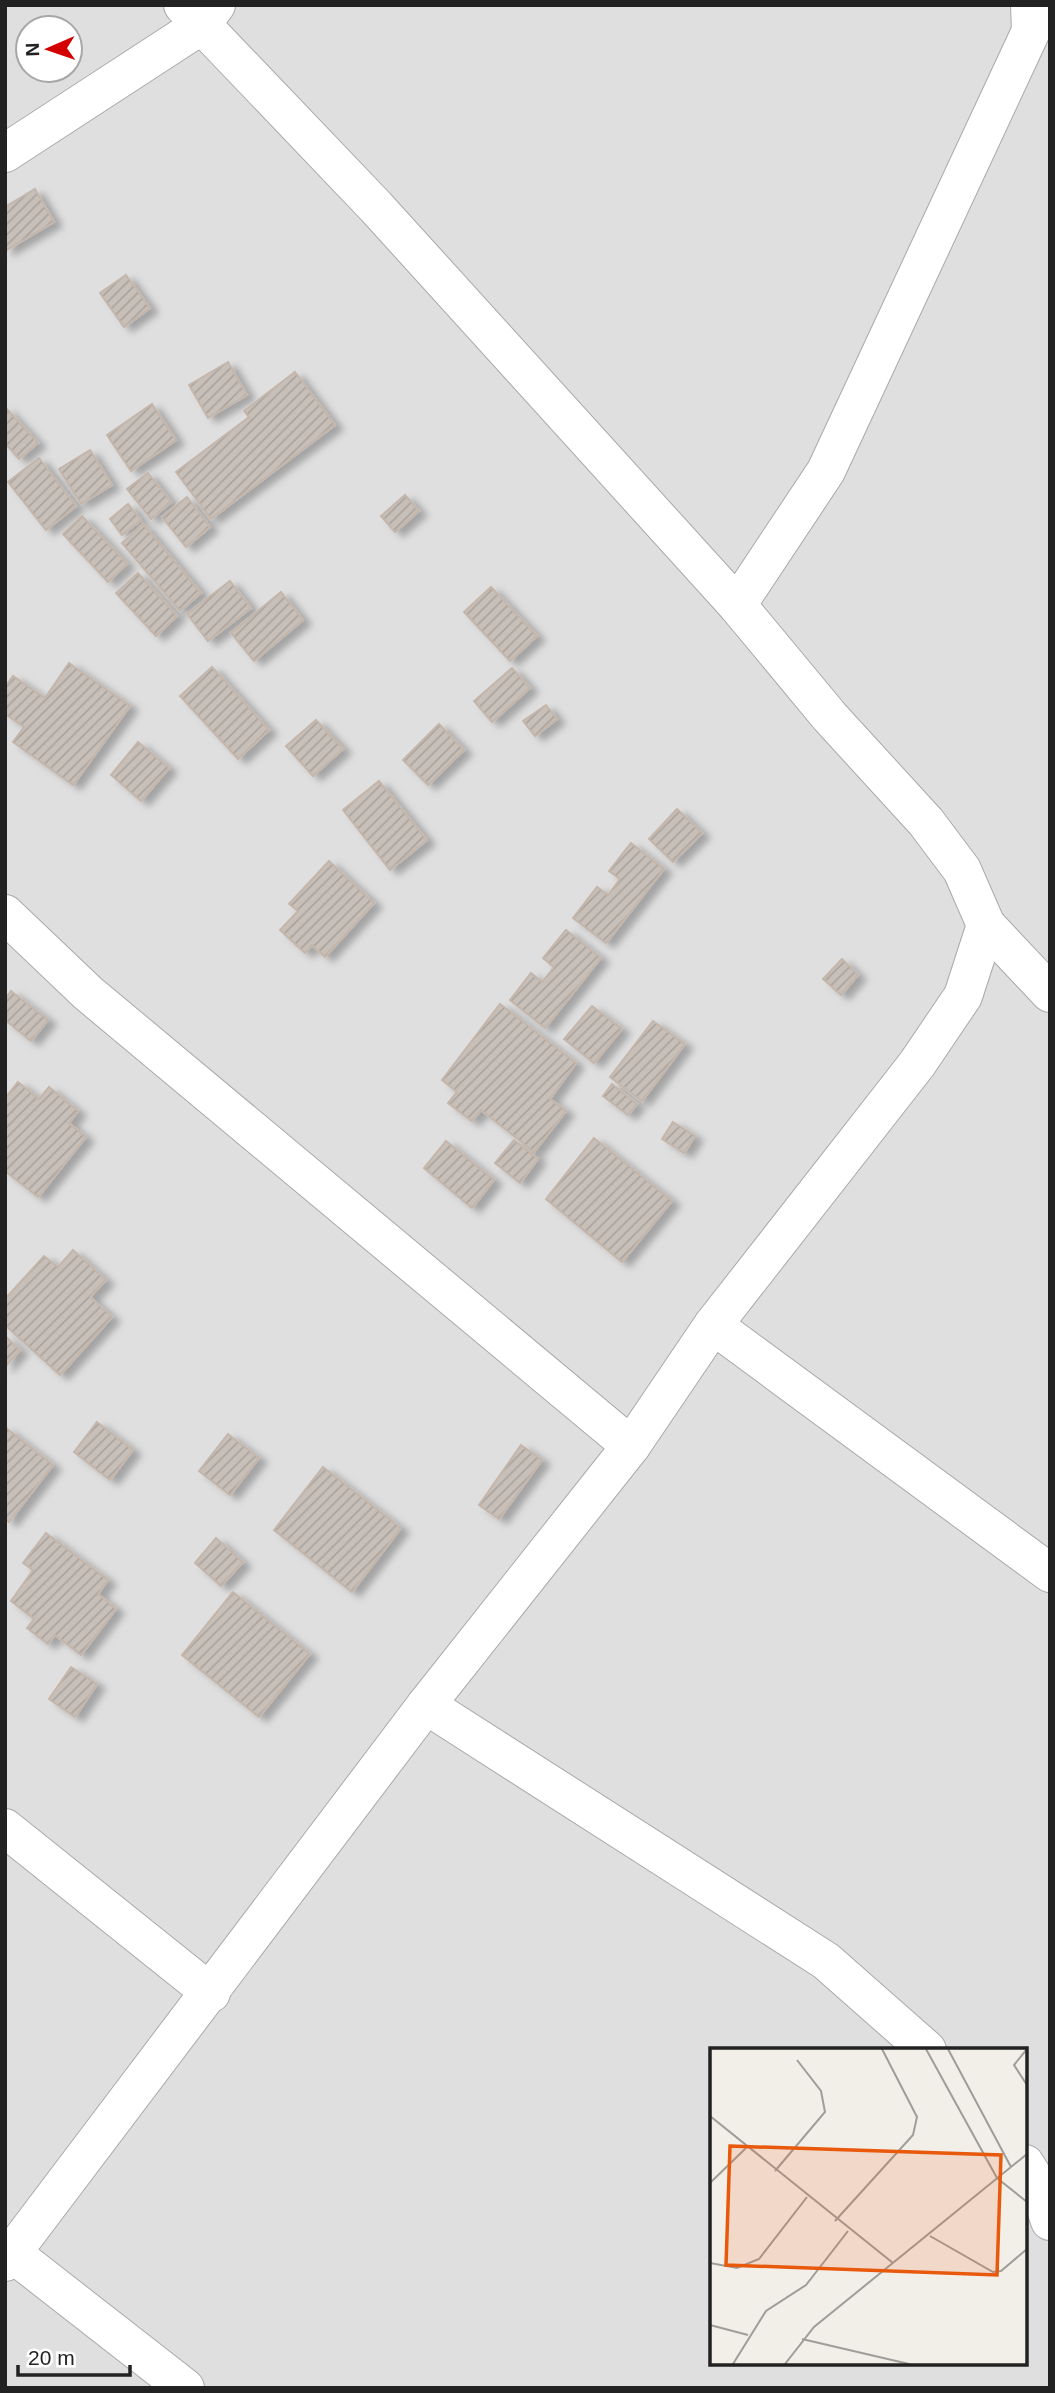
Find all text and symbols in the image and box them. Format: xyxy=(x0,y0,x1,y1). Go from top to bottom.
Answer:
north arrow xyxy=(14,14,84,84)
text: N xyxy=(22,42,43,57)
inset map xyxy=(710,2048,1027,2365)
scale bar xyxy=(18,2334,130,2378)
text: 20 m xyxy=(28,2346,75,2369)

